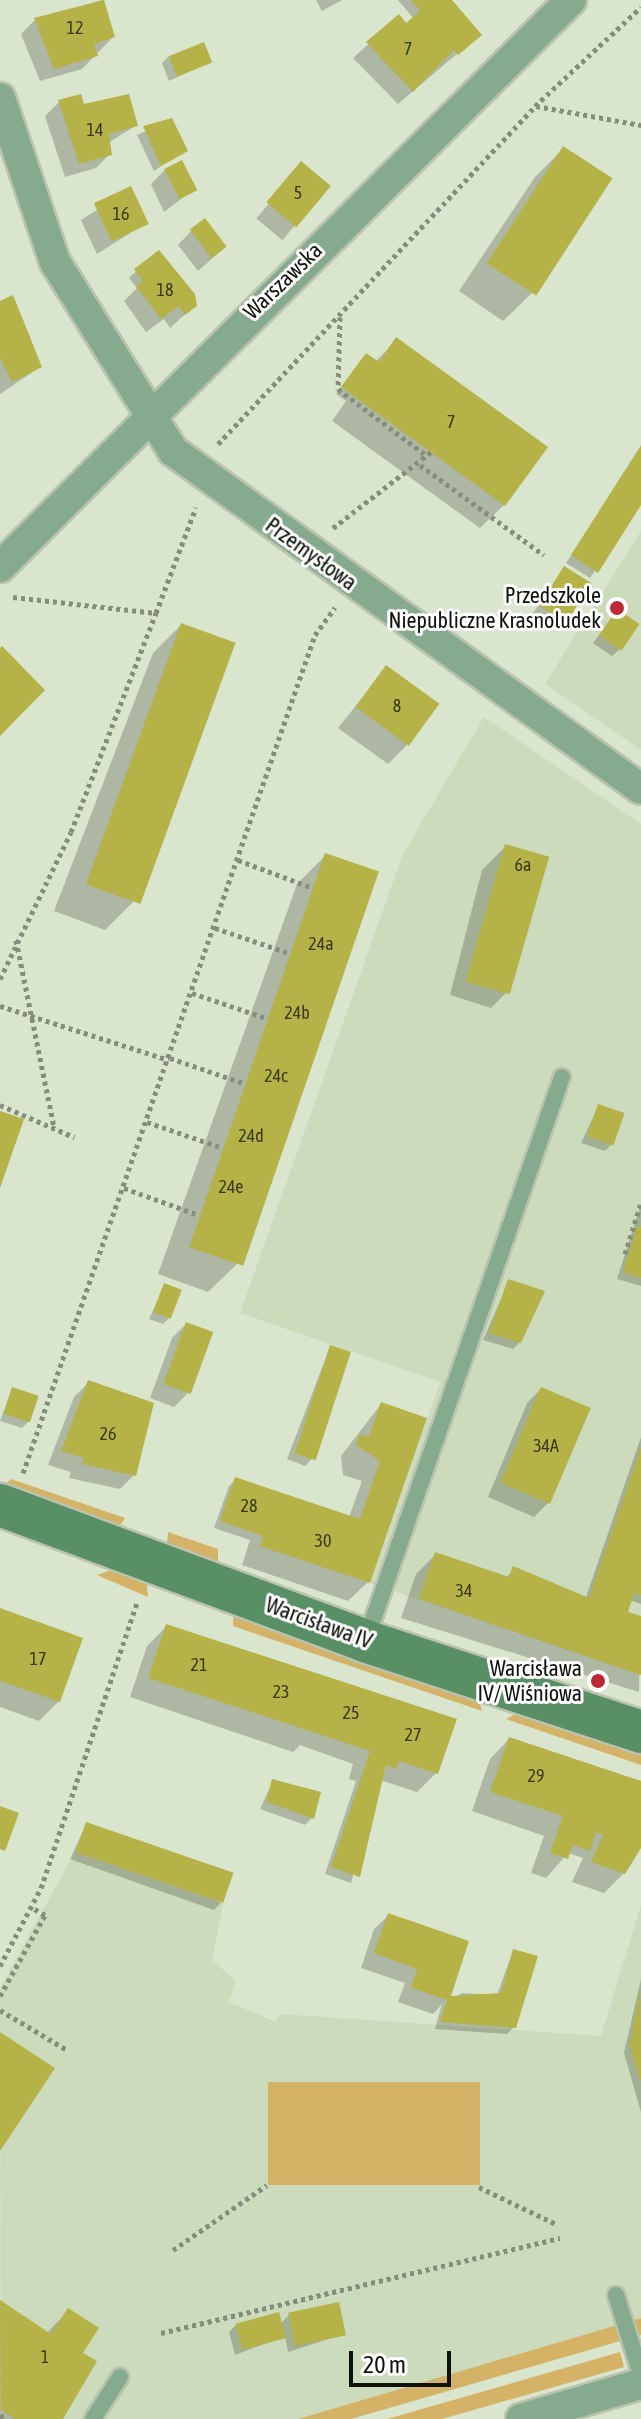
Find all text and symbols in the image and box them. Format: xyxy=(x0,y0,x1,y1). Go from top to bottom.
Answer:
house number: 12 xyxy=(67,17,83,39)
house number: 7 xyxy=(404,38,412,60)
house number: 14 xyxy=(87,119,103,141)
house number: 5 xyxy=(294,182,302,204)
house number: 16 xyxy=(113,203,129,225)
street label: Warszawska xyxy=(238,237,328,325)
house number: 18 xyxy=(157,279,173,301)
house number: 7 xyxy=(447,411,455,433)
street label: Przemysłowa xyxy=(260,512,362,596)
place label: Przedszkole Niepubliczne Krasnoludek xyxy=(388,582,601,634)
marker: Przedszkole Niepubliczne Krasnoludek xyxy=(608,599,626,617)
house number: 8 xyxy=(393,695,401,717)
house number: 6a xyxy=(515,854,531,876)
house number: 24a xyxy=(308,933,334,955)
house number: 24b xyxy=(284,1002,310,1024)
house number: 24c xyxy=(264,1065,288,1087)
house number: 24d xyxy=(238,1125,264,1147)
house number: 24e xyxy=(218,1176,244,1198)
house number: 26 xyxy=(100,1423,116,1445)
house number: 34A xyxy=(533,1435,559,1457)
house number: 28 xyxy=(241,1495,257,1517)
house number: 30 xyxy=(315,1530,331,1552)
house number: 34 xyxy=(456,1580,472,1602)
street label: Warcisława IV xyxy=(262,1592,376,1654)
house number: 17 xyxy=(30,1648,46,1670)
house number: 21 xyxy=(191,1654,207,1676)
place label: Warcisława IV/ Wiśniowa xyxy=(477,1655,582,1706)
marker: Warcisława IV/ Wiśniowa xyxy=(589,1672,607,1690)
house number: 23 xyxy=(273,1681,289,1703)
house number: 25 xyxy=(343,1702,359,1724)
house number: 27 xyxy=(405,1724,421,1746)
house number: 29 xyxy=(528,1765,544,1787)
scale bar xyxy=(353,2335,455,2385)
house number: 1 xyxy=(41,2346,49,2368)
text: 20 m xyxy=(363,2351,406,2378)

